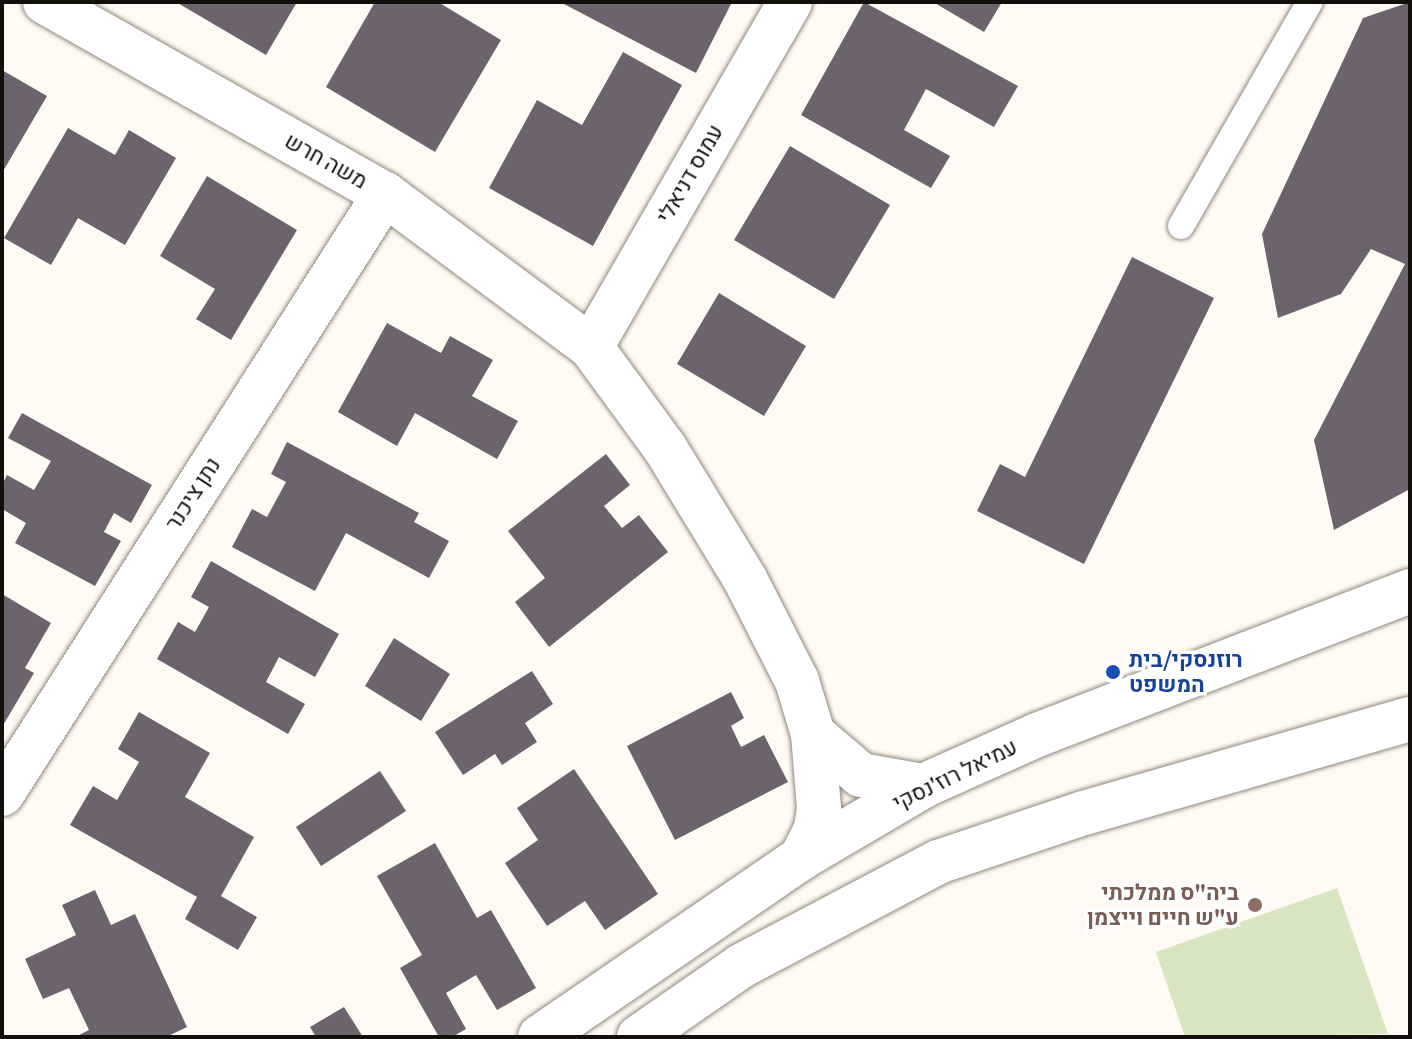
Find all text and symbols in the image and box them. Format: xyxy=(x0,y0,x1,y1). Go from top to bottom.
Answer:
street label: עמוס דניאלי xyxy=(651,120,729,228)
street label: משה חרש xyxy=(280,128,372,194)
street label: נתן ציכנר xyxy=(160,453,226,535)
place label: רוזנסקי/בית המשפט xyxy=(1129,646,1243,698)
marker: רוזנסקי/בית המשפט xyxy=(1104,663,1122,681)
street label: עמיאל רוז'נסקי xyxy=(888,733,1022,817)
place label: ביה"ס ממלכתי ע"ש חיים וייצמן xyxy=(1087,879,1239,930)
marker: ביה"ס ממלכתי ע"ש חיים וייצמן xyxy=(1246,896,1264,914)

